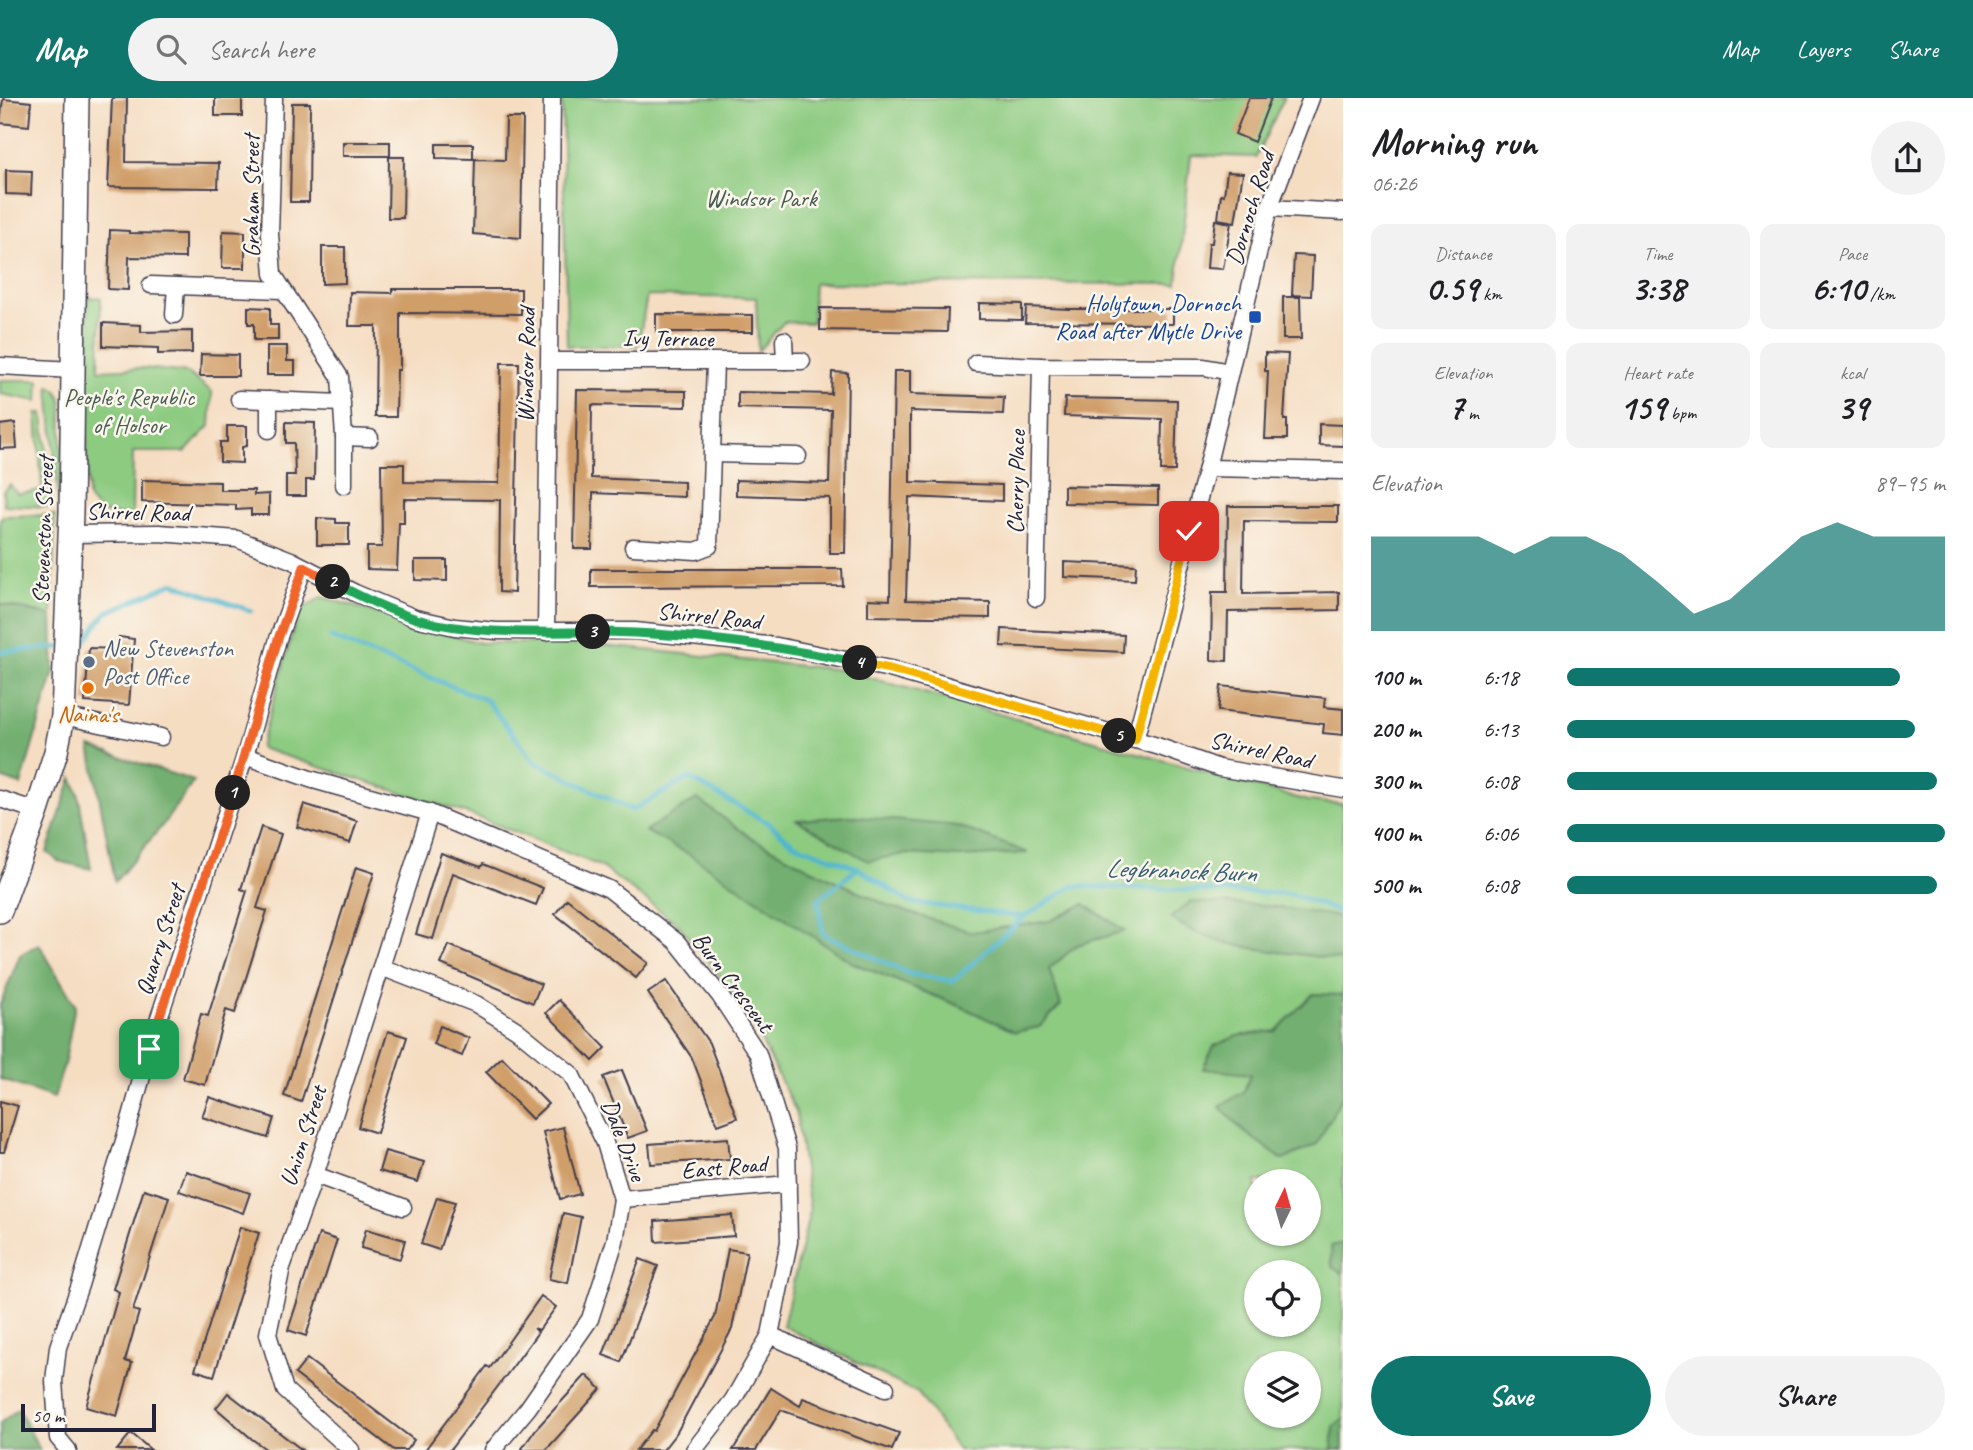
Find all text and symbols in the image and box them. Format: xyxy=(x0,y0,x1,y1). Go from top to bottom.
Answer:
search box xyxy=(128,18,618,81)
text: Map xyxy=(35,28,86,70)
icon: search xyxy=(152,30,190,68)
text: Search here xyxy=(208,33,314,66)
text: Map xyxy=(1722,34,1759,64)
text: Layers xyxy=(1797,34,1850,64)
text: Share xyxy=(1888,34,1938,64)
text: Morning run xyxy=(1371,119,1537,166)
button: share xyxy=(1871,121,1945,195)
street label: Graham Street xyxy=(236,132,266,257)
street label: Dornoch Road xyxy=(1218,144,1283,269)
text: 06:26 xyxy=(1371,169,1417,198)
park label: Windsor Park xyxy=(705,183,819,213)
text: Distance xyxy=(1435,242,1492,266)
text: Time xyxy=(1643,242,1673,266)
text: Pace xyxy=(1838,242,1867,266)
text: 0.59 xyxy=(1425,266,1478,311)
text: 3:38 xyxy=(1631,266,1685,311)
text: 6:10 xyxy=(1810,266,1865,311)
text: km xyxy=(1478,282,1502,306)
text: /km xyxy=(1865,282,1895,306)
place label: Holytown, Dornoch Road after Mytle Drive xyxy=(1055,288,1243,346)
street label: Windsor Road xyxy=(510,304,542,423)
marker: Holytown, Dornoch Road after Mytle Drive xyxy=(1247,309,1263,325)
street label: Ivy Terrace xyxy=(622,322,716,354)
text: Elevation xyxy=(1434,361,1493,385)
text: Heart rate xyxy=(1623,361,1693,385)
text: kcal xyxy=(1840,361,1865,385)
park label: People's Republic of Holsor xyxy=(64,382,196,440)
text: 7 xyxy=(1448,385,1464,430)
text: 159 xyxy=(1620,385,1666,430)
text: 39 xyxy=(1837,385,1868,430)
text: m xyxy=(1464,401,1479,425)
text: bpm xyxy=(1666,401,1696,425)
street label: Cherry Place xyxy=(1000,428,1032,534)
street label: Stevenston Street xyxy=(25,453,61,604)
text: Elevation xyxy=(1371,469,1442,498)
text: 89–95 m xyxy=(1875,469,1945,498)
street label: Shirrel Road xyxy=(86,496,194,528)
pin xyxy=(1159,501,1219,561)
icon: check xyxy=(1170,512,1208,550)
pin: 2 xyxy=(316,564,350,600)
text: 2 xyxy=(328,569,337,593)
street label: Shirrel Road xyxy=(656,596,766,637)
pin: 3 xyxy=(576,614,610,650)
text: 3 xyxy=(588,619,597,643)
place label: New Stevenston Post Office xyxy=(103,633,234,691)
pin: 4 xyxy=(842,646,878,680)
text: 4 xyxy=(855,650,864,674)
marker: New Stevenston Post Office xyxy=(81,654,97,670)
text: 100 m xyxy=(1371,663,1421,692)
text: 6:18 xyxy=(1483,663,1519,692)
marker: Naina's xyxy=(80,680,96,696)
place label: Naina's xyxy=(58,699,121,729)
text: 200 m xyxy=(1371,715,1421,744)
text: 6:13 xyxy=(1483,715,1519,744)
pin: 5 xyxy=(1102,718,1136,754)
text: 5 xyxy=(1114,723,1123,747)
street label: Shirrel Road xyxy=(1207,725,1318,776)
text: 300 m xyxy=(1371,767,1421,796)
text: 6:08 xyxy=(1483,767,1519,796)
pin: 1 xyxy=(216,776,250,810)
text: 1 xyxy=(228,780,237,804)
text: 400 m xyxy=(1371,819,1421,848)
text: 6:06 xyxy=(1483,819,1519,848)
water label: Legbranock Burn xyxy=(1106,851,1259,890)
text: 500 m xyxy=(1371,871,1420,900)
text: 6:08 xyxy=(1483,871,1519,900)
street label: Quarry Street xyxy=(128,878,193,999)
street label: Burn Crescent xyxy=(686,926,782,1040)
pin xyxy=(119,1019,179,1079)
icon: arrive xyxy=(130,1030,168,1068)
street label: Union Street xyxy=(273,1080,334,1190)
street label: Dale Drive xyxy=(595,1095,654,1187)
street label: East Road xyxy=(680,1148,771,1186)
north arrow xyxy=(1244,1169,1321,1246)
map controls xyxy=(1244,1169,1321,1428)
button: locate xyxy=(1244,1260,1321,1337)
button: layers xyxy=(1244,1351,1321,1428)
button: Save xyxy=(1371,1356,1651,1436)
button: Share xyxy=(1665,1356,1945,1436)
scale bar xyxy=(21,1401,156,1433)
text: 50 m xyxy=(32,1404,64,1428)

